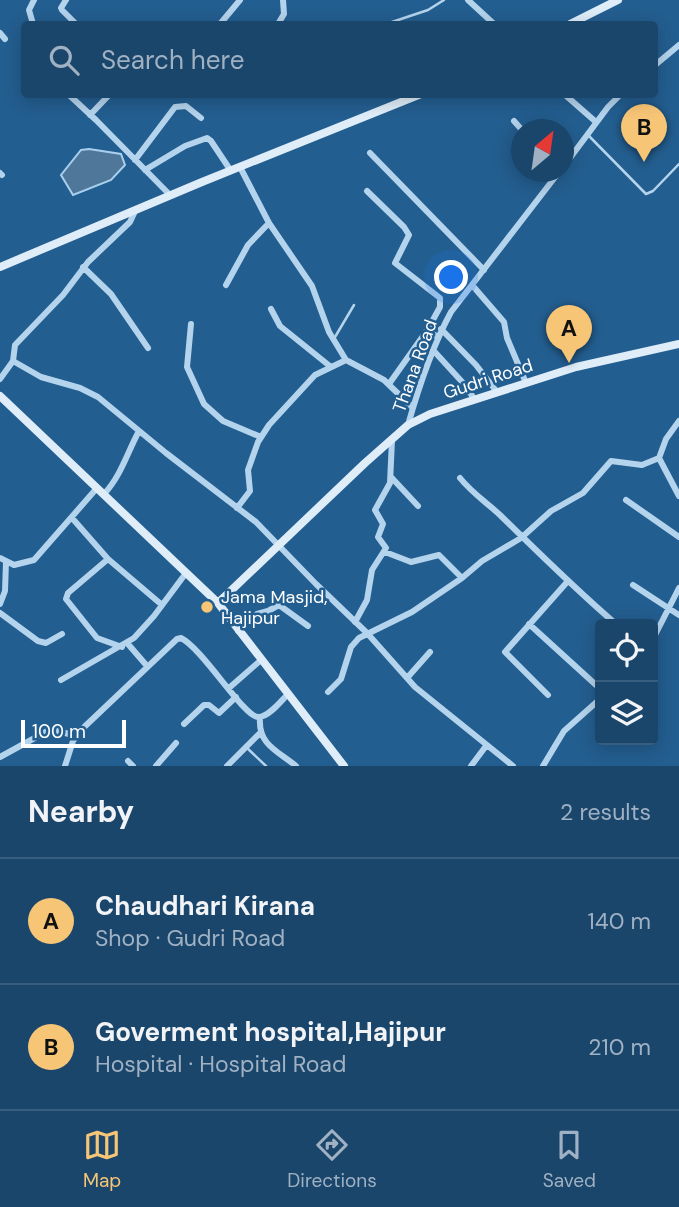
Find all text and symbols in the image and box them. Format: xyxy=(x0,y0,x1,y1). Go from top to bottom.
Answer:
search box xyxy=(21,21,658,98)
icon: search xyxy=(45,41,83,79)
text: Search here xyxy=(101,43,244,77)
pin: B xyxy=(621,104,667,162)
north arrow xyxy=(511,119,574,182)
your location xyxy=(434,260,468,294)
pin: A xyxy=(546,305,592,363)
street label: Thana Road xyxy=(387,316,443,416)
street label: Gudri Road xyxy=(440,353,536,405)
place label: Jama Masjid, Hajipur xyxy=(221,585,328,630)
marker: Jama Masjid, Hajipur xyxy=(199,599,215,615)
map controls xyxy=(595,619,658,745)
button: locate xyxy=(595,619,658,682)
button: layers xyxy=(595,682,658,745)
scale bar xyxy=(21,717,126,749)
text: 100 m xyxy=(32,719,86,744)
text: Nearby xyxy=(28,792,134,831)
text: 2 results xyxy=(560,797,651,827)
text: Chaudhari Kirana xyxy=(95,889,315,923)
text: A xyxy=(43,906,59,936)
text: 140 m xyxy=(588,906,651,936)
text: Shop · Gudri Road xyxy=(95,923,285,953)
text: Goverment hospital,Hajipur xyxy=(95,1015,446,1049)
text: B xyxy=(44,1032,58,1062)
text: 210 m xyxy=(588,1032,651,1062)
text: Hospital · Hospital Road xyxy=(95,1049,346,1079)
tab: Map xyxy=(83,1126,121,1193)
tab: Directions xyxy=(287,1126,377,1193)
tab: Saved xyxy=(543,1126,596,1193)

